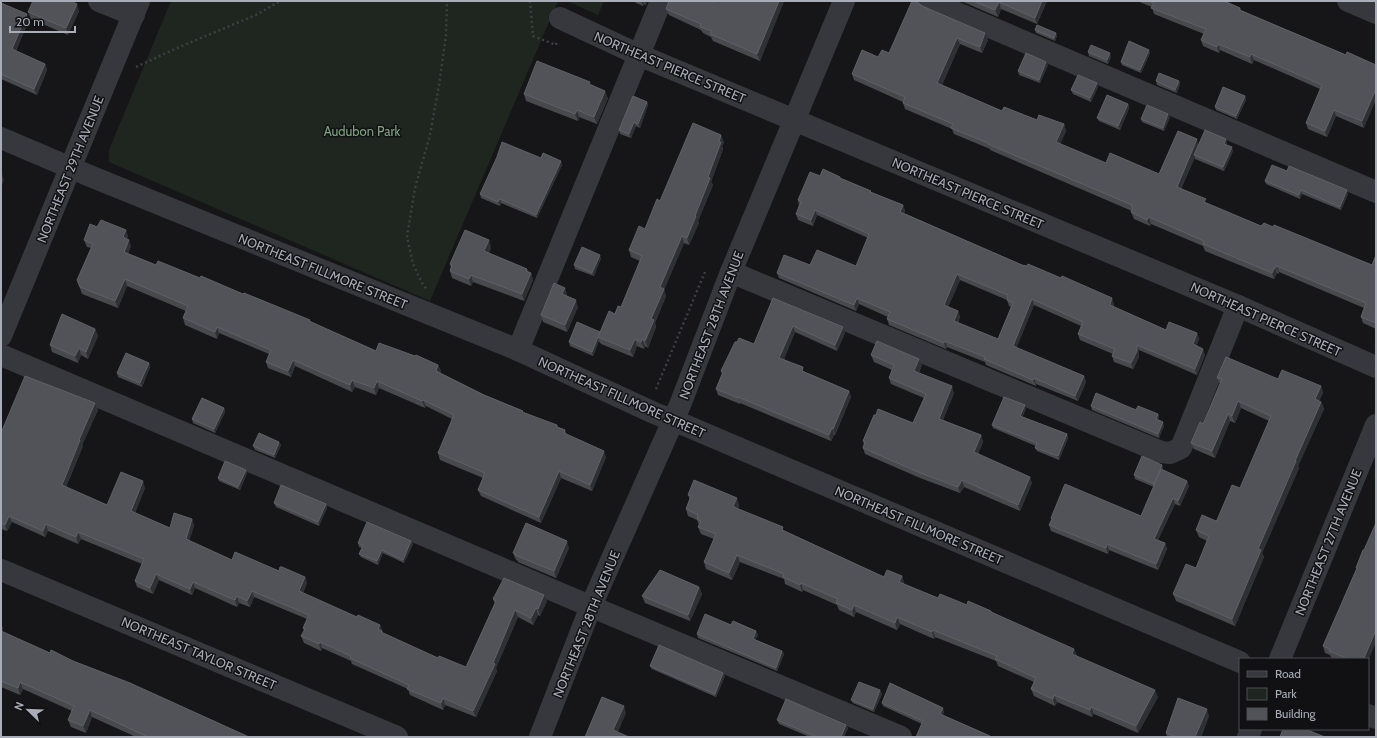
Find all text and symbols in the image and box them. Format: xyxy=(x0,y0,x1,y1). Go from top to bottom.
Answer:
scale bar xyxy=(10,8,75,34)
text: 20 m xyxy=(16,14,44,29)
street label: NORTHEAST PIERCE STREET xyxy=(592,28,748,106)
street label: NORTHEAST 29TH AVENUE xyxy=(33,93,107,245)
park label: Audubon Park xyxy=(324,123,401,139)
street label: NORTHEAST PIERCE STREET xyxy=(890,154,1046,232)
street label: NORTHEAST FILLMORE STREET xyxy=(236,230,410,312)
street label: NORTHEAST 28TH AVENUE xyxy=(675,249,747,401)
street label: NORTHEAST PIERCE STREET xyxy=(1188,278,1344,360)
street label: NORTHEAST FILLMORE STREET xyxy=(536,353,708,441)
street label: NORTHEAST 27TH AVENUE xyxy=(1291,466,1365,618)
street label: NORTHEAST FILLMORE STREET xyxy=(833,482,1005,568)
street label: NORTHEAST 28TH AVENUE xyxy=(549,548,623,700)
street label: NORTHEAST TAYLOR STREET xyxy=(119,613,279,693)
legend xyxy=(1239,658,1369,730)
text: Road xyxy=(1275,666,1301,681)
text: Park xyxy=(1275,686,1297,701)
north arrow xyxy=(8,690,48,730)
text: N xyxy=(11,700,27,712)
text: Building xyxy=(1275,706,1317,721)

